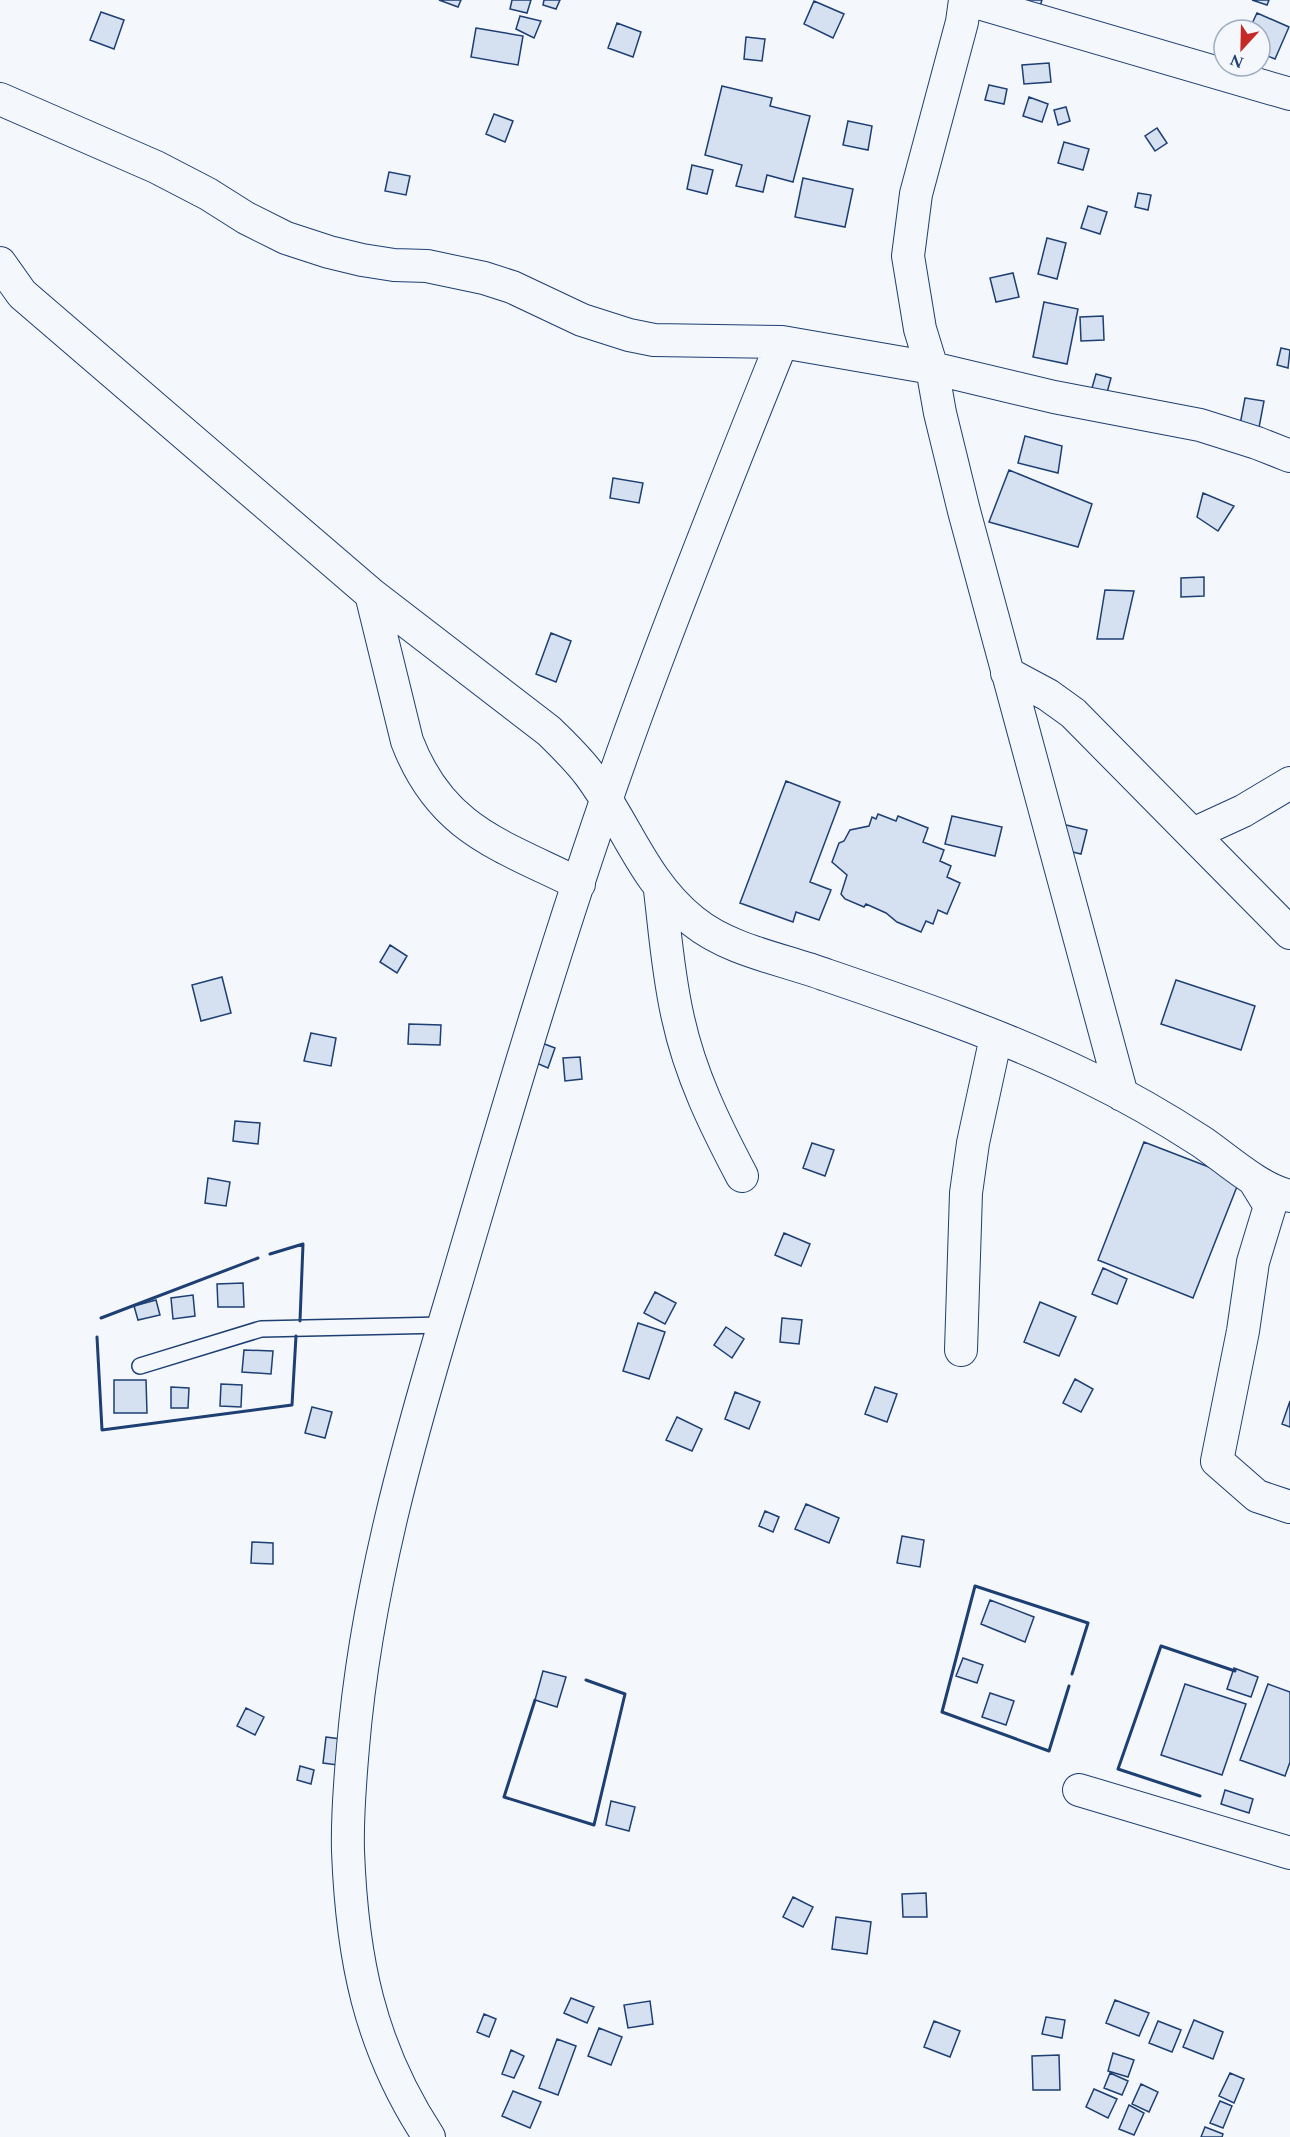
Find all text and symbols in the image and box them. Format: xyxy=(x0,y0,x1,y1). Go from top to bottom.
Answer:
north arrow xyxy=(1212,18,1272,78)
text: N xyxy=(1226,47,1247,75)

